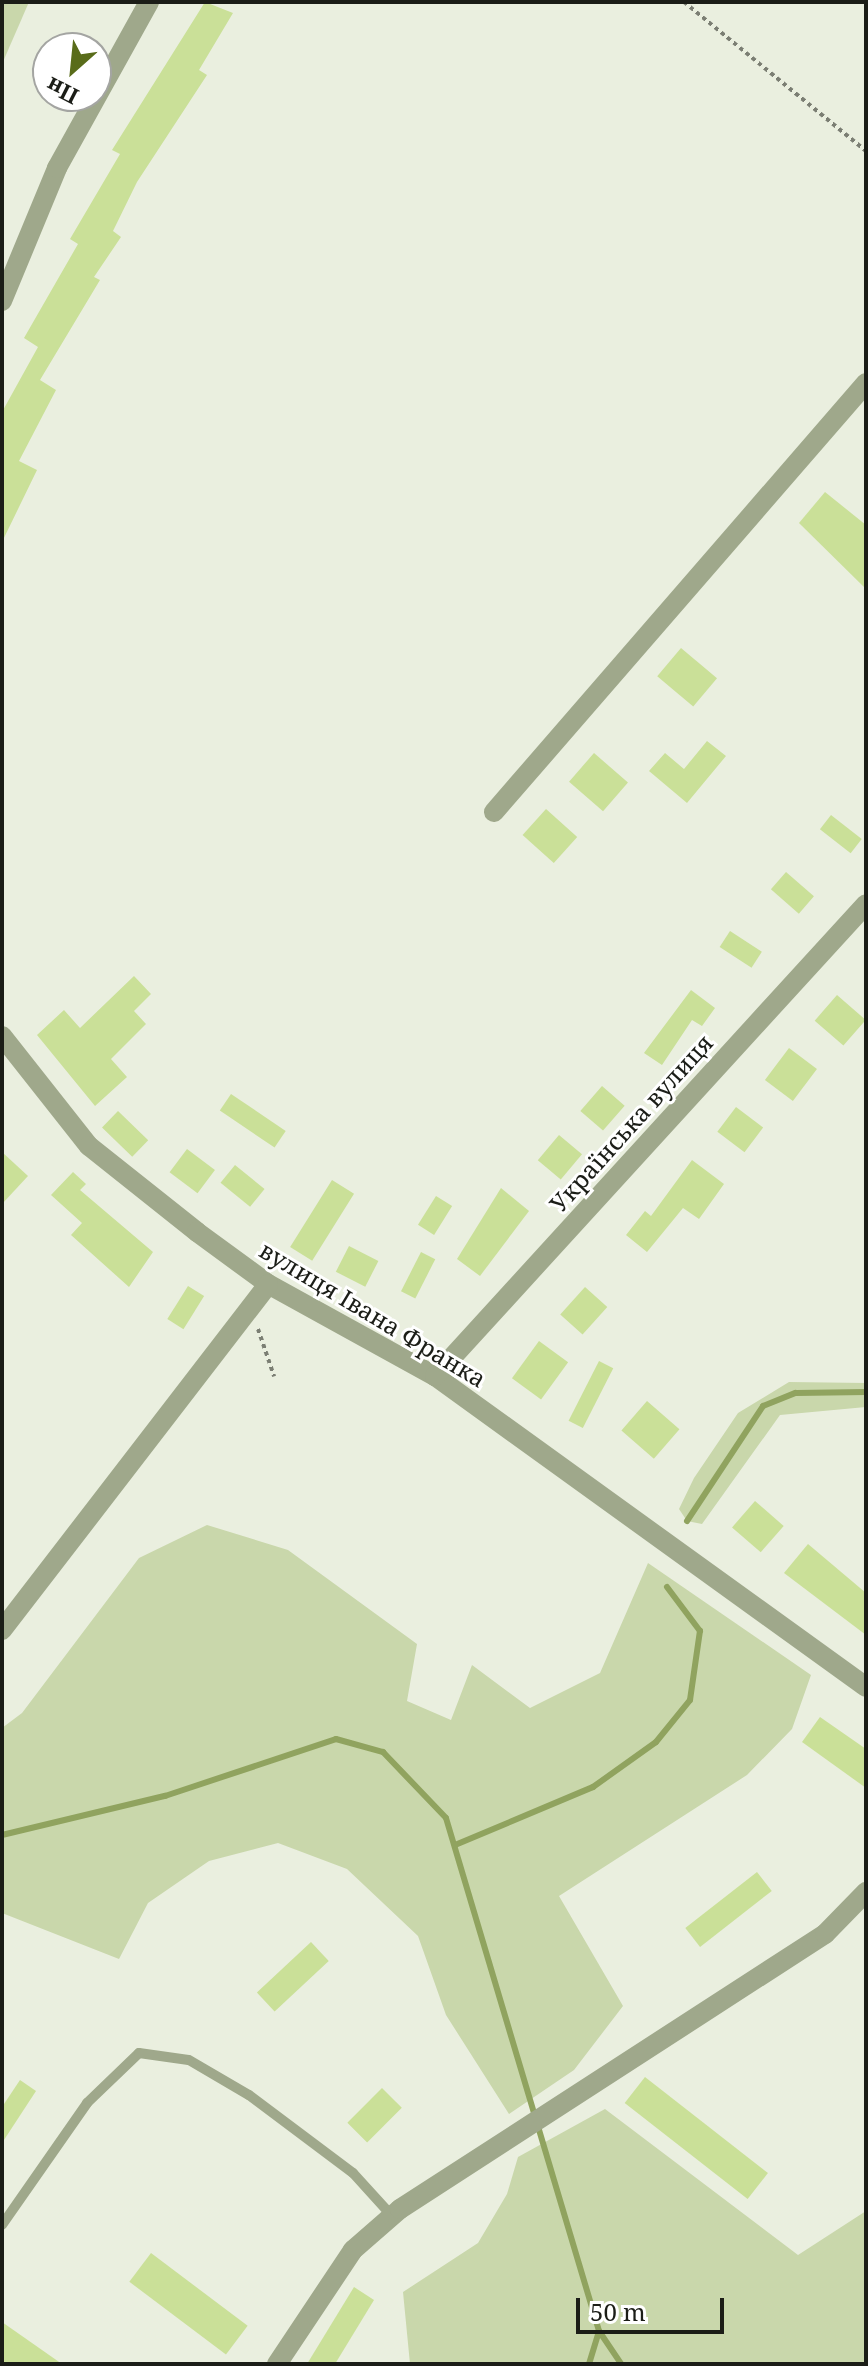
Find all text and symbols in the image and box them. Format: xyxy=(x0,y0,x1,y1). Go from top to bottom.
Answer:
north arrow xyxy=(32,32,112,112)
text: Пн xyxy=(41,71,83,112)
street label: Українська вулиця xyxy=(544,1028,718,1218)
street label: вулиця Івана Франка xyxy=(255,1235,491,1393)
scale bar xyxy=(580,2282,728,2332)
text: 50 m xyxy=(590,2295,646,2328)

